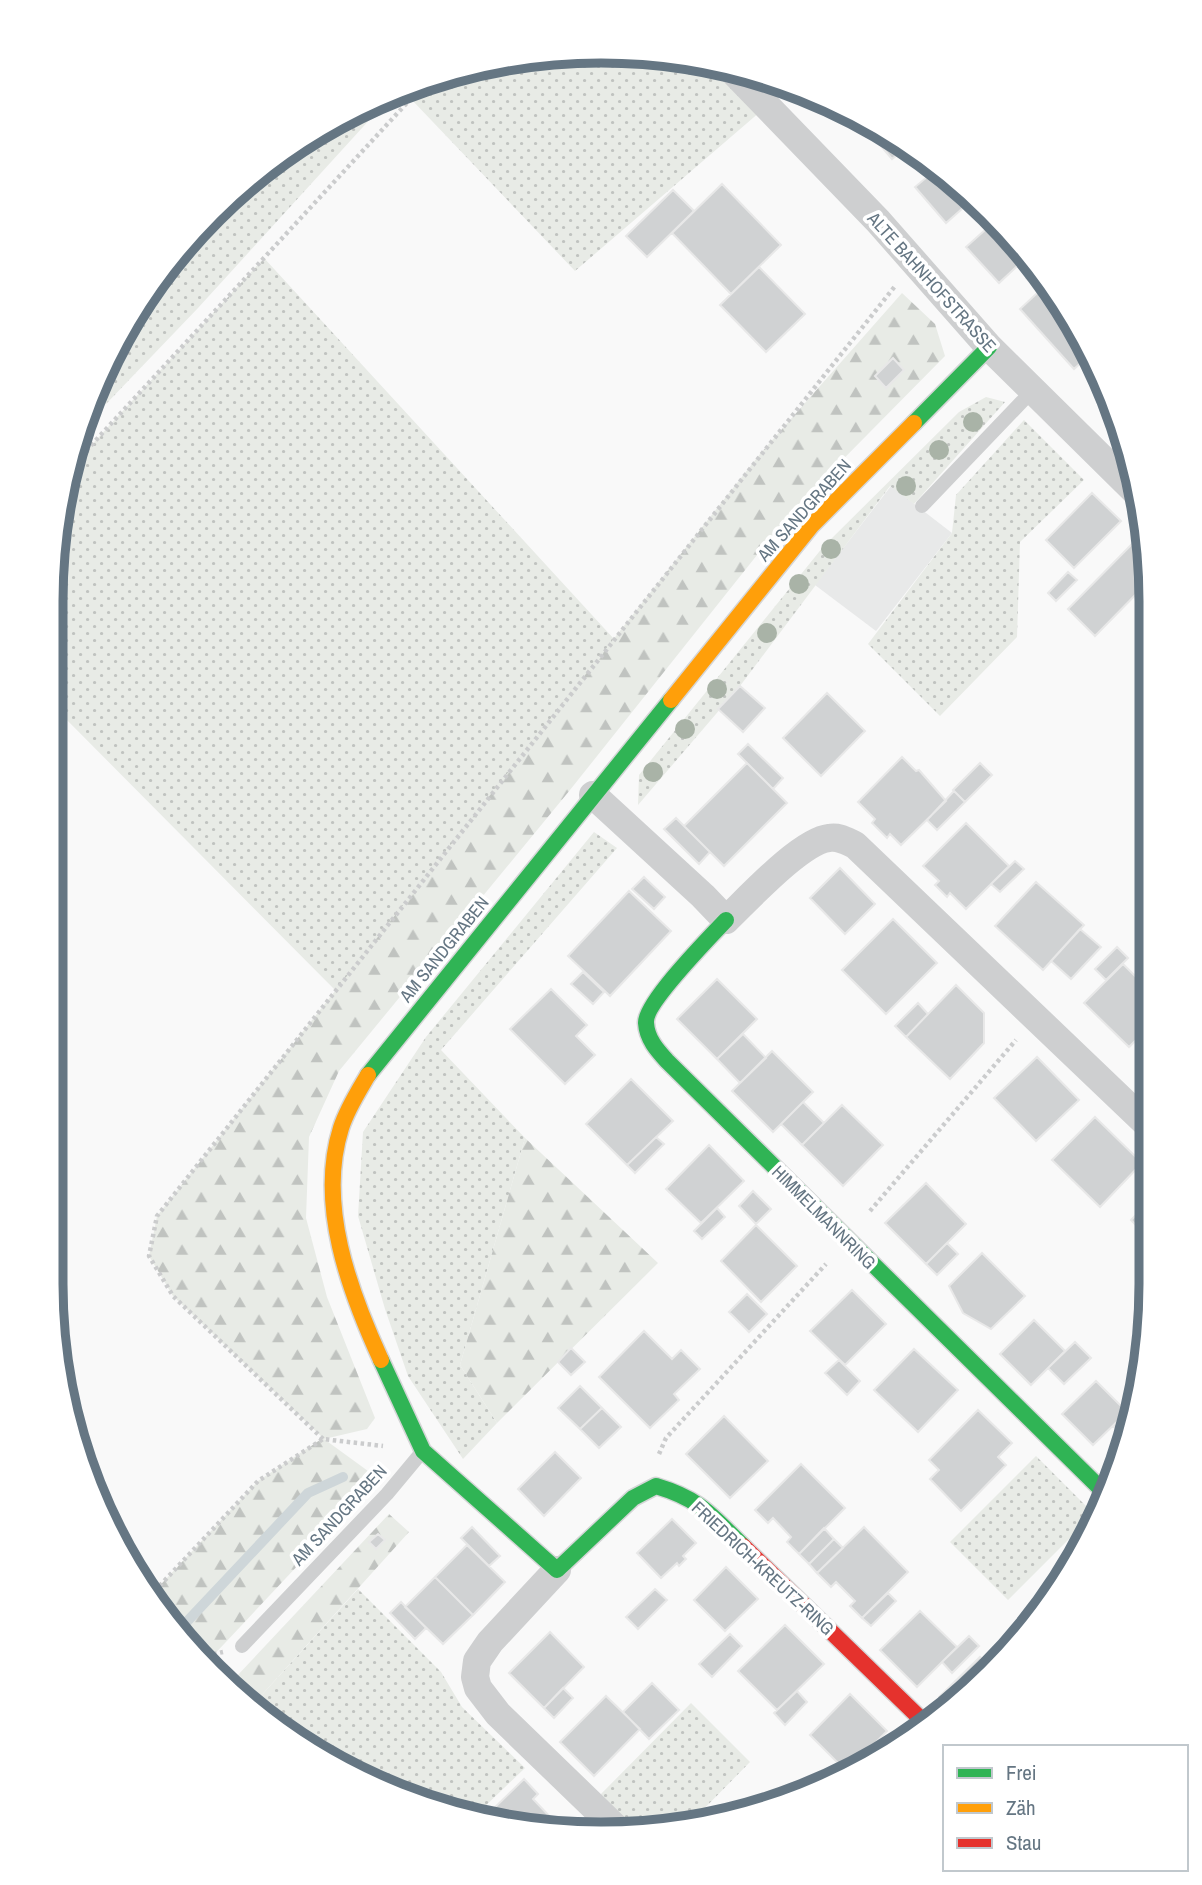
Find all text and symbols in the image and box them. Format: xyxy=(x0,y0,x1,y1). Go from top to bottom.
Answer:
street label: ALTE BAHNHOFSTRASSE xyxy=(861,206,1002,358)
street label: AM SANDGRABEN xyxy=(751,453,857,567)
street label: AM SANDGRABEN xyxy=(393,891,494,1008)
street label: HIMMELMANNRING xyxy=(766,1159,882,1275)
street label: AM SANDGRABEN xyxy=(285,1459,392,1572)
street label: FRIEDRICH-KREUTZ-RING xyxy=(686,1495,840,1641)
legend xyxy=(943,1745,1188,1871)
text: Frei xyxy=(1006,1758,1037,1787)
text: Zäh xyxy=(1006,1793,1036,1822)
text: Stau xyxy=(1006,1828,1041,1857)

